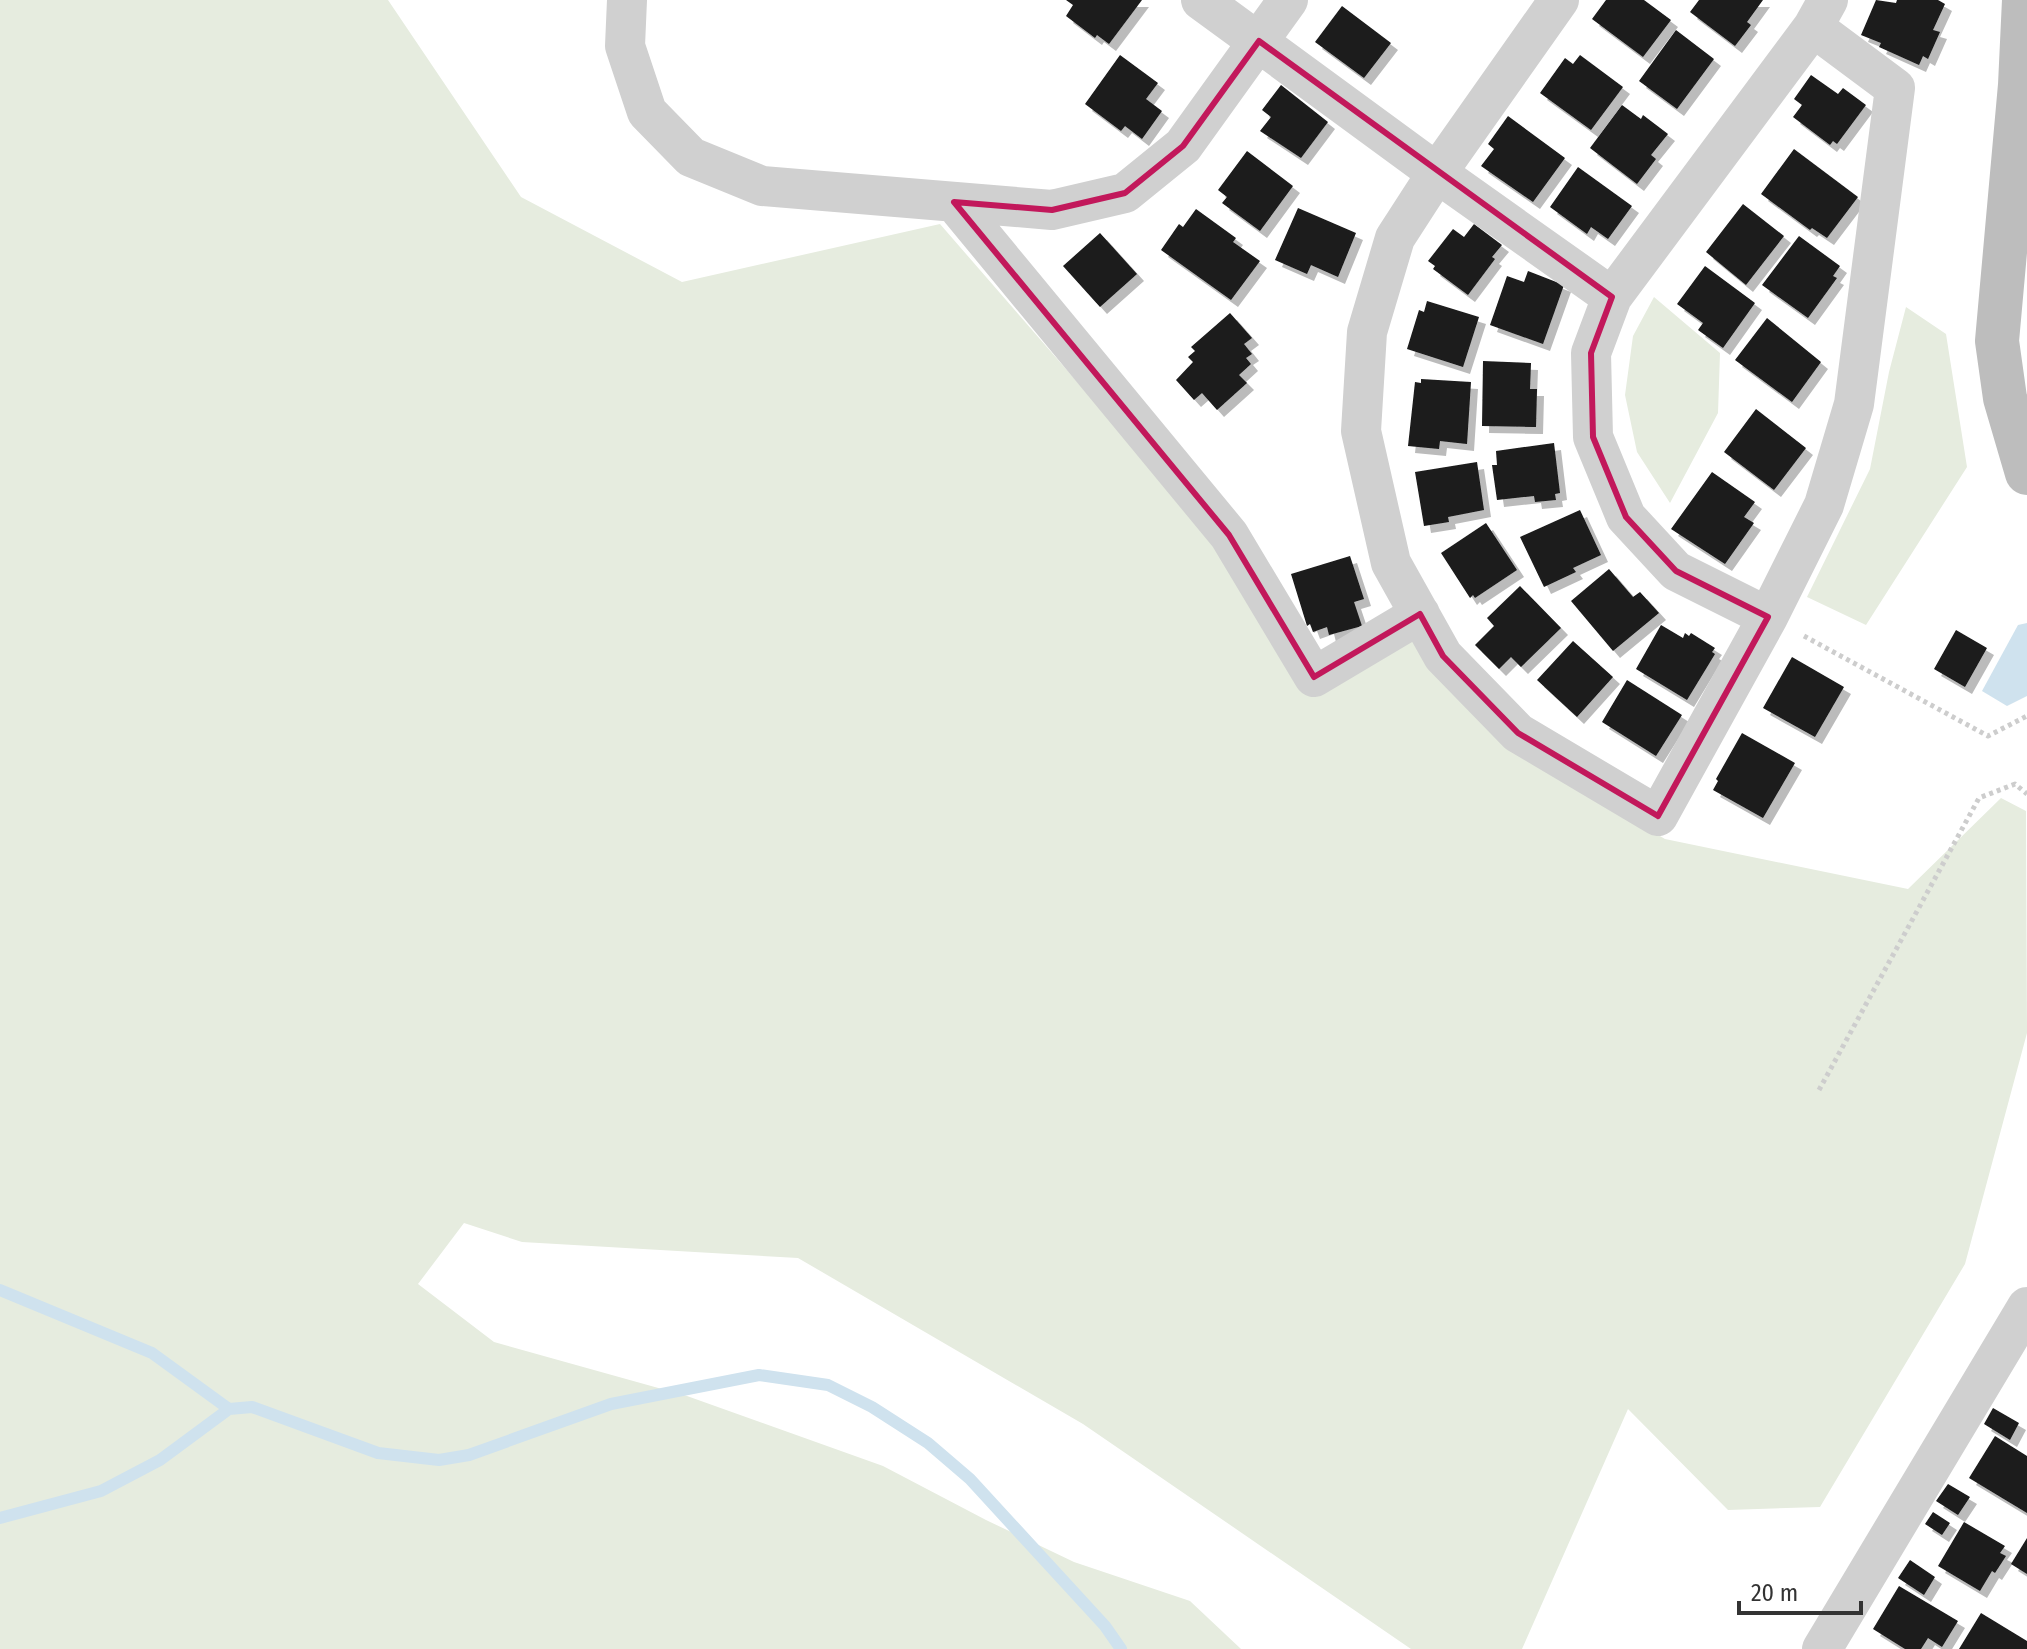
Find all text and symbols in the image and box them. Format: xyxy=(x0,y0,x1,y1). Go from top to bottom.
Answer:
scale bar xyxy=(1739,1565,1861,1615)
text: 20 m xyxy=(1751,1579,1798,1607)

